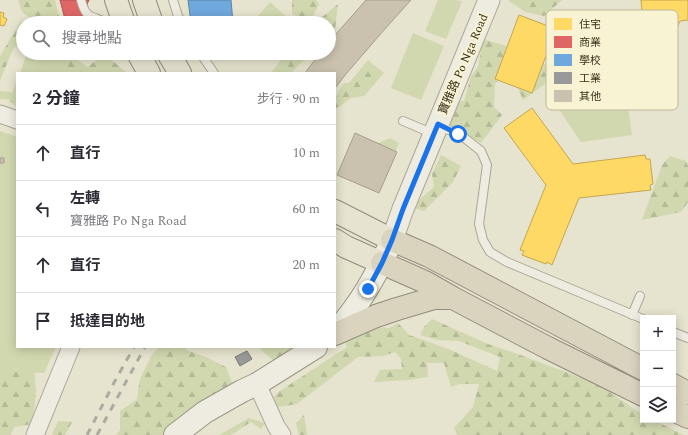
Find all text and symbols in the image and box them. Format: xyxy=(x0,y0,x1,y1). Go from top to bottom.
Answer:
legend xyxy=(546,10,678,110)
street label: 寶雅路 Po Nga Road xyxy=(434,11,493,118)
search box xyxy=(16,16,336,60)
text: 住宅 xyxy=(579,16,601,33)
icon: search xyxy=(30,27,52,49)
text: 搜尋地點 xyxy=(62,27,122,50)
text: 商業 xyxy=(579,34,601,51)
text: 學校 xyxy=(579,52,601,69)
text: 工業 xyxy=(579,70,601,87)
text: 2 分鐘 xyxy=(32,86,80,112)
text: 其他 xyxy=(579,88,601,105)
text: 步行 · 90 m xyxy=(257,89,320,109)
route start xyxy=(449,125,467,143)
icon: ahead xyxy=(32,142,54,164)
text: 直行 xyxy=(70,142,100,165)
text: 10 m xyxy=(293,143,320,163)
text: 左轉 xyxy=(70,187,100,210)
icon: left xyxy=(32,198,54,220)
text: 60 m xyxy=(293,199,320,219)
text: 寶雅路 Po Nga Road xyxy=(70,211,187,231)
icon: ahead xyxy=(32,254,54,276)
text: 直行 xyxy=(70,254,100,277)
text: 20 m xyxy=(293,255,320,275)
route end xyxy=(359,280,377,298)
icon: arrive xyxy=(32,310,54,332)
text: 抵達目的地 xyxy=(70,310,145,333)
map controls xyxy=(640,315,676,423)
button: + xyxy=(640,315,676,351)
button: − xyxy=(640,351,676,387)
button: layers xyxy=(640,387,676,423)

